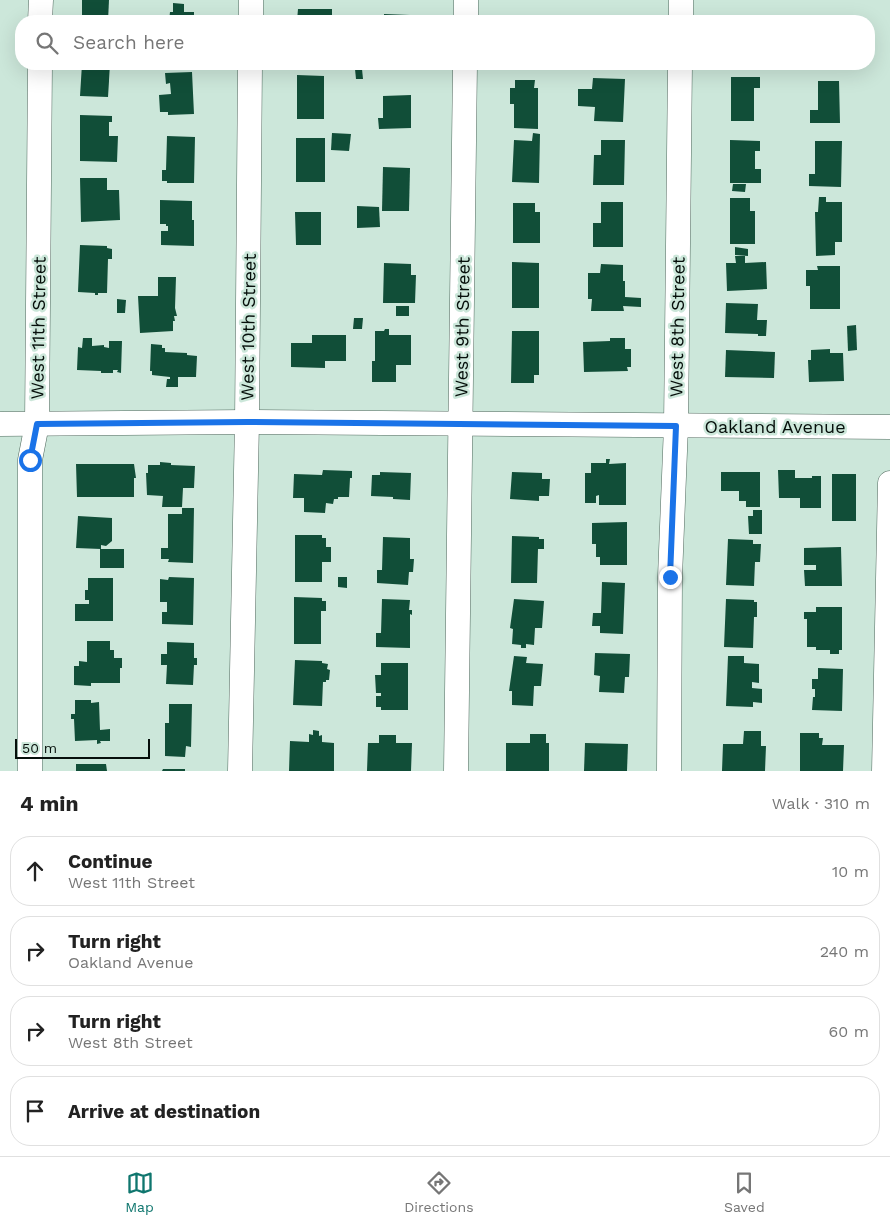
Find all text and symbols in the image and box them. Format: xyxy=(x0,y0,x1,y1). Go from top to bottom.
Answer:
search box xyxy=(15,15,875,70)
icon: search xyxy=(33,29,61,57)
text: Search here xyxy=(73,31,184,54)
street label: West 10th Street xyxy=(236,253,260,401)
street label: West 11th Street xyxy=(26,256,50,400)
street label: West 9th Street xyxy=(450,256,474,397)
street label: West 8th Street xyxy=(665,256,689,397)
street label: Oakland Avenue xyxy=(704,416,846,437)
route start xyxy=(19,449,42,472)
route end xyxy=(659,566,682,589)
scale bar xyxy=(15,736,150,759)
text: 50 m xyxy=(22,740,57,756)
text: 4 min xyxy=(20,791,78,816)
text: Walk · 310 m xyxy=(772,794,870,813)
text: Continue xyxy=(68,850,152,873)
icon: ahead xyxy=(21,857,49,885)
text: 10 m xyxy=(832,862,869,881)
text: West 11th Street xyxy=(68,873,195,892)
text: Turn right xyxy=(68,930,161,953)
icon: right xyxy=(21,937,49,965)
text: 240 m xyxy=(820,942,869,961)
text: Oakland Avenue xyxy=(68,953,193,972)
text: Turn right xyxy=(68,1010,161,1033)
icon: right xyxy=(21,1017,49,1045)
text: 60 m xyxy=(829,1022,869,1041)
text: West 8th Street xyxy=(68,1033,193,1052)
icon: arrive xyxy=(21,1097,49,1125)
text: Arrive at destination xyxy=(68,1100,260,1123)
tab: Map xyxy=(125,1169,154,1215)
tab: Directions xyxy=(404,1169,474,1215)
tab: Saved xyxy=(724,1169,765,1215)

